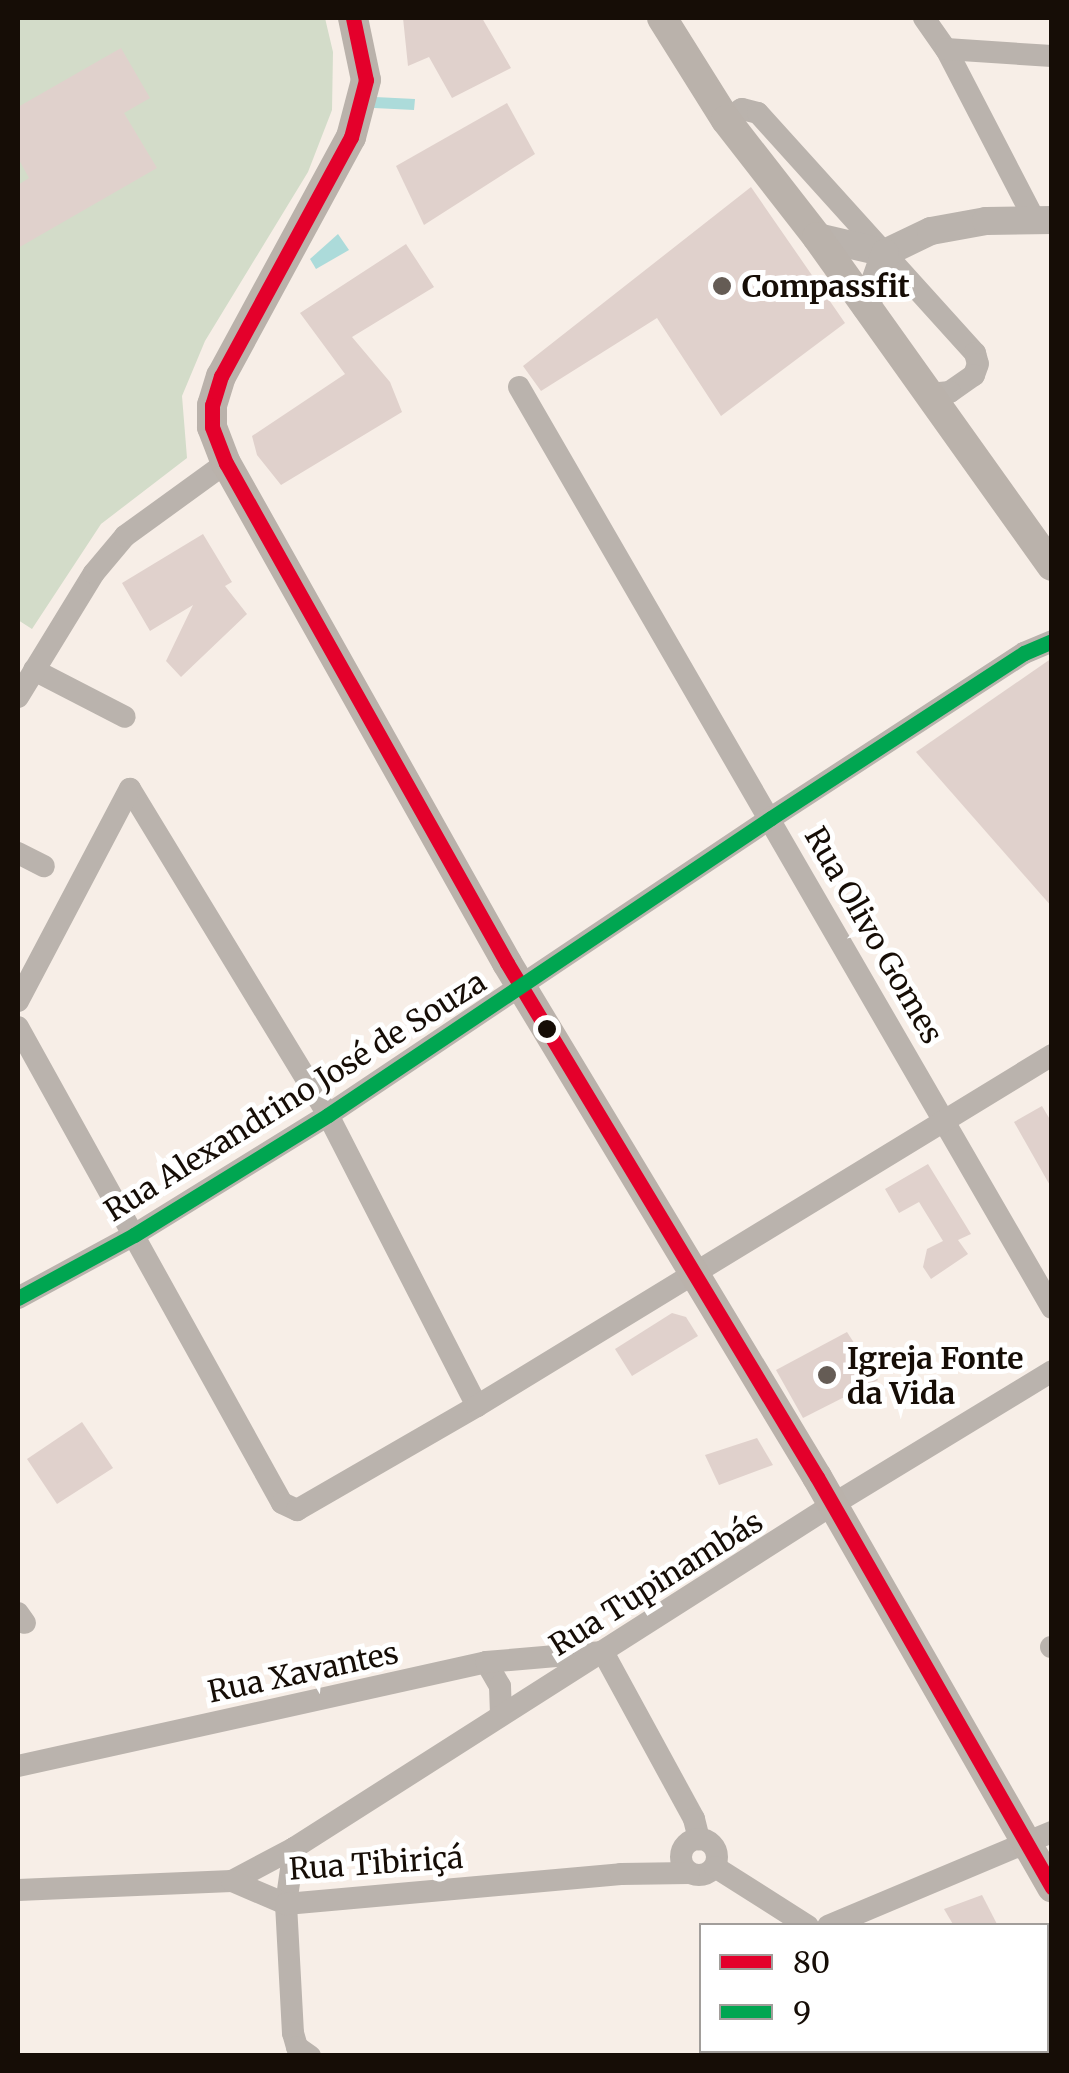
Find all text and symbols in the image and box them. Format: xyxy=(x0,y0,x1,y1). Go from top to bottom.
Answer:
place label: Compassfit xyxy=(742,268,910,304)
marker: Compassfit xyxy=(711,275,733,297)
street label: Rua Olivo Gomes xyxy=(797,820,951,1050)
street label: Rua Alexandrino José de Souza xyxy=(98,963,492,1229)
unlabelled marker xyxy=(537,1019,557,1039)
place label: Igreja Fonte da Vida xyxy=(847,1340,1023,1410)
marker: Igreja Fonte da Vida xyxy=(816,1364,838,1386)
street label: Rua Tupinambás xyxy=(543,1503,769,1663)
street label: Rua Xavantes xyxy=(205,1634,401,1710)
street label: Rua Tibiriçá xyxy=(288,1839,464,1887)
legend xyxy=(699,1923,1049,2053)
text: 80 xyxy=(793,1943,830,1981)
text: 9 xyxy=(793,1993,811,2031)

